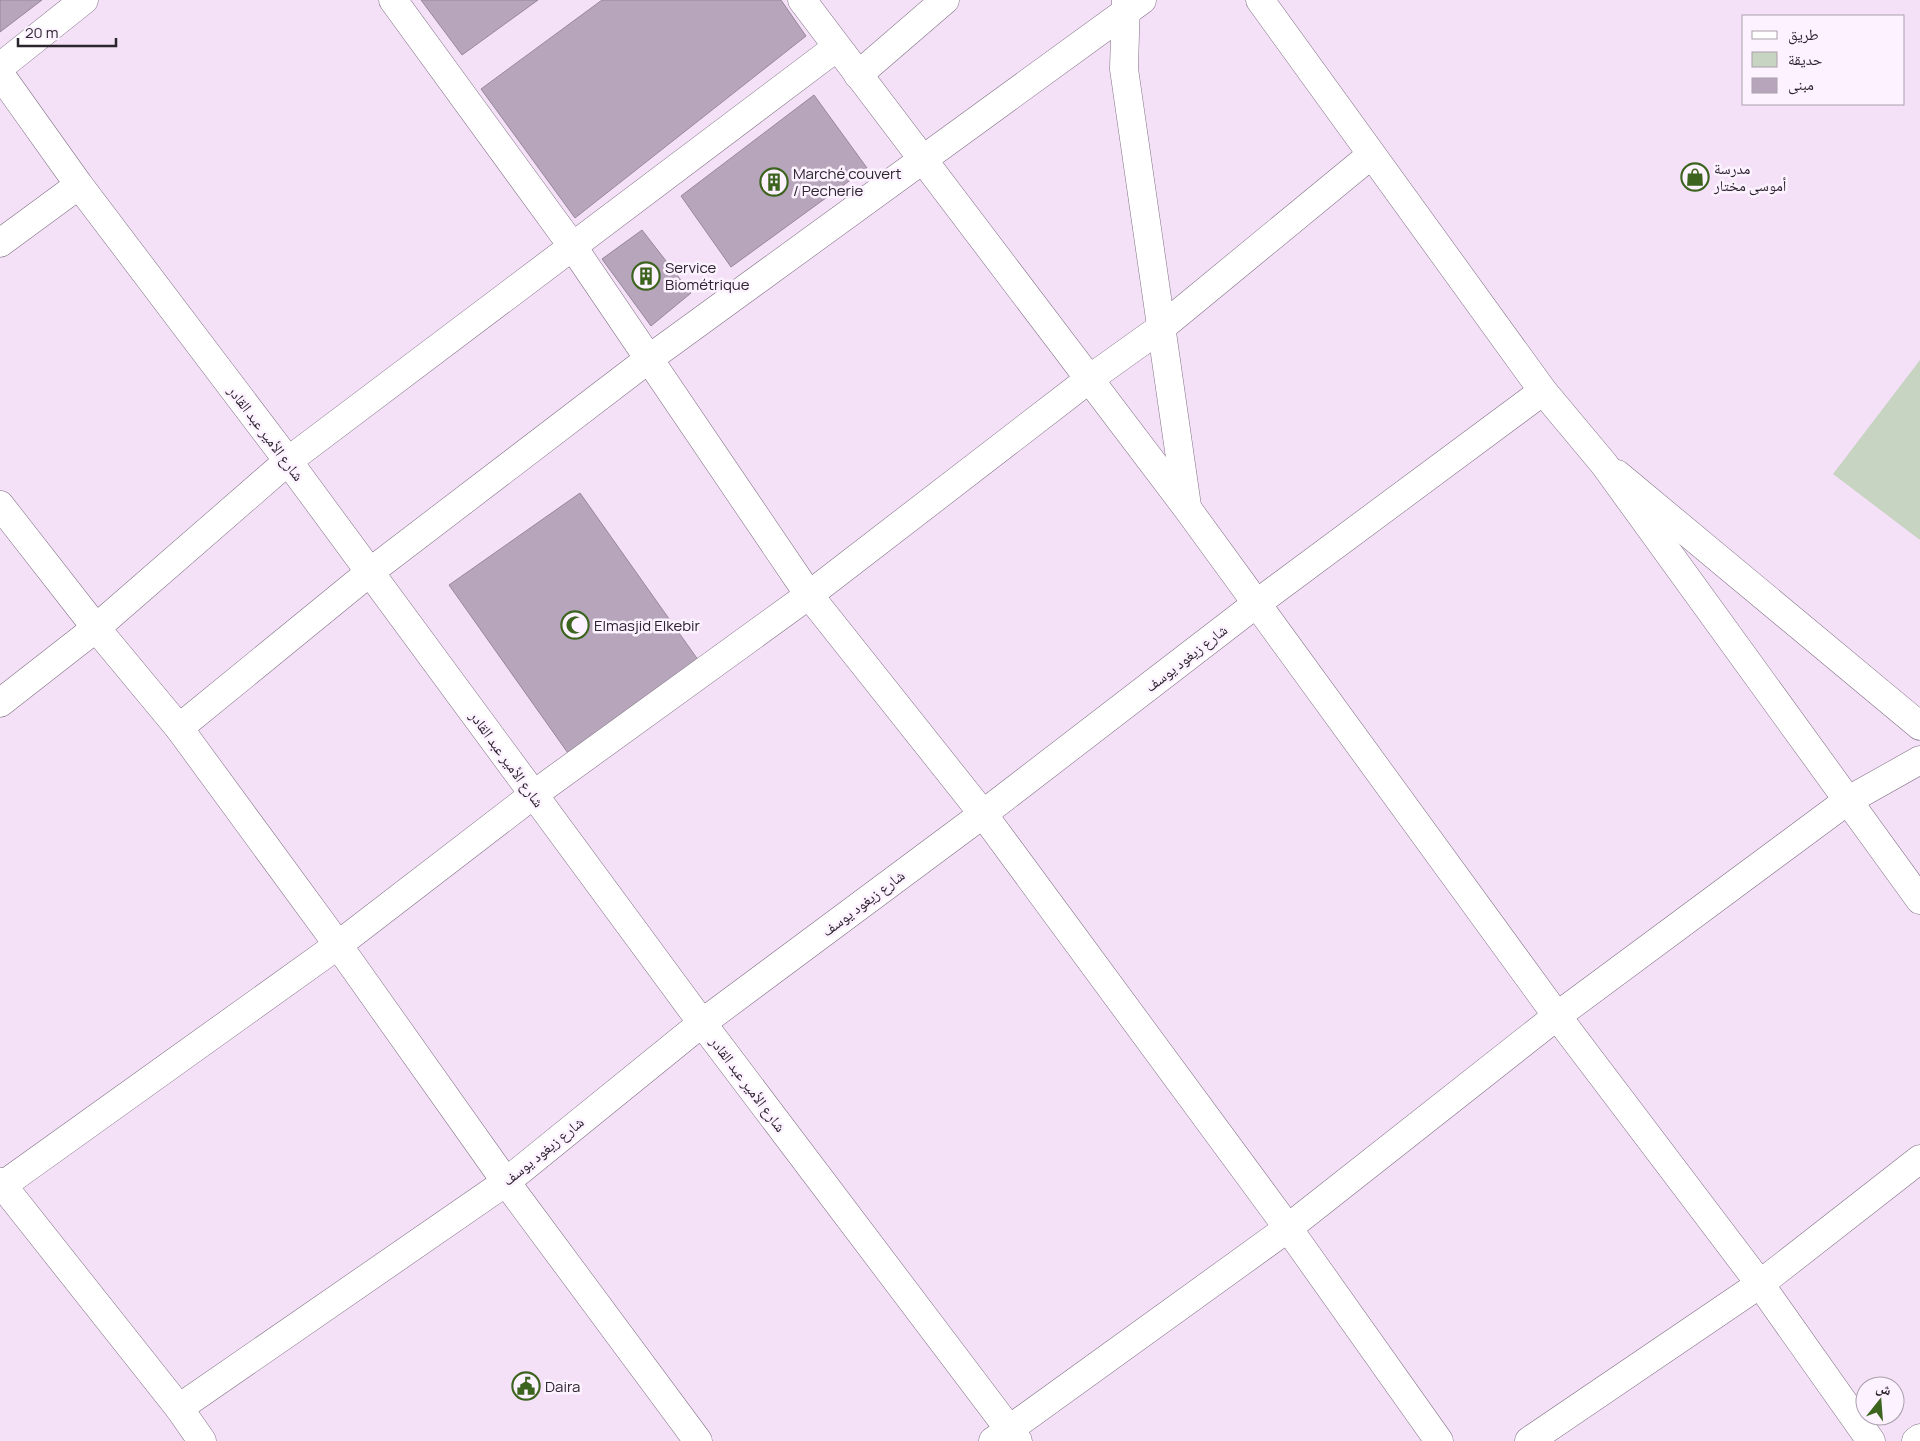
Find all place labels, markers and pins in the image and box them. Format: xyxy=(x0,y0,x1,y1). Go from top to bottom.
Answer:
place label: مدرسة أموسى مختار xyxy=(1713,158,1787,196)
shop icon: مدرسة أموسى مختار xyxy=(1680,162,1710,192)
place label: Marché couvert / Pecherie xyxy=(793,163,902,201)
building icon: Marché couvert / Pecherie xyxy=(759,167,789,197)
place label: Service Biométrique xyxy=(665,257,750,295)
building icon: Service Biométrique xyxy=(631,261,661,291)
mosque icon: Elmasjid Elkebir xyxy=(560,610,590,640)
place label: Elmasjid Elkebir xyxy=(594,615,701,636)
public building icon: Daira xyxy=(511,1371,541,1401)
place label: Daira xyxy=(545,1376,580,1397)

